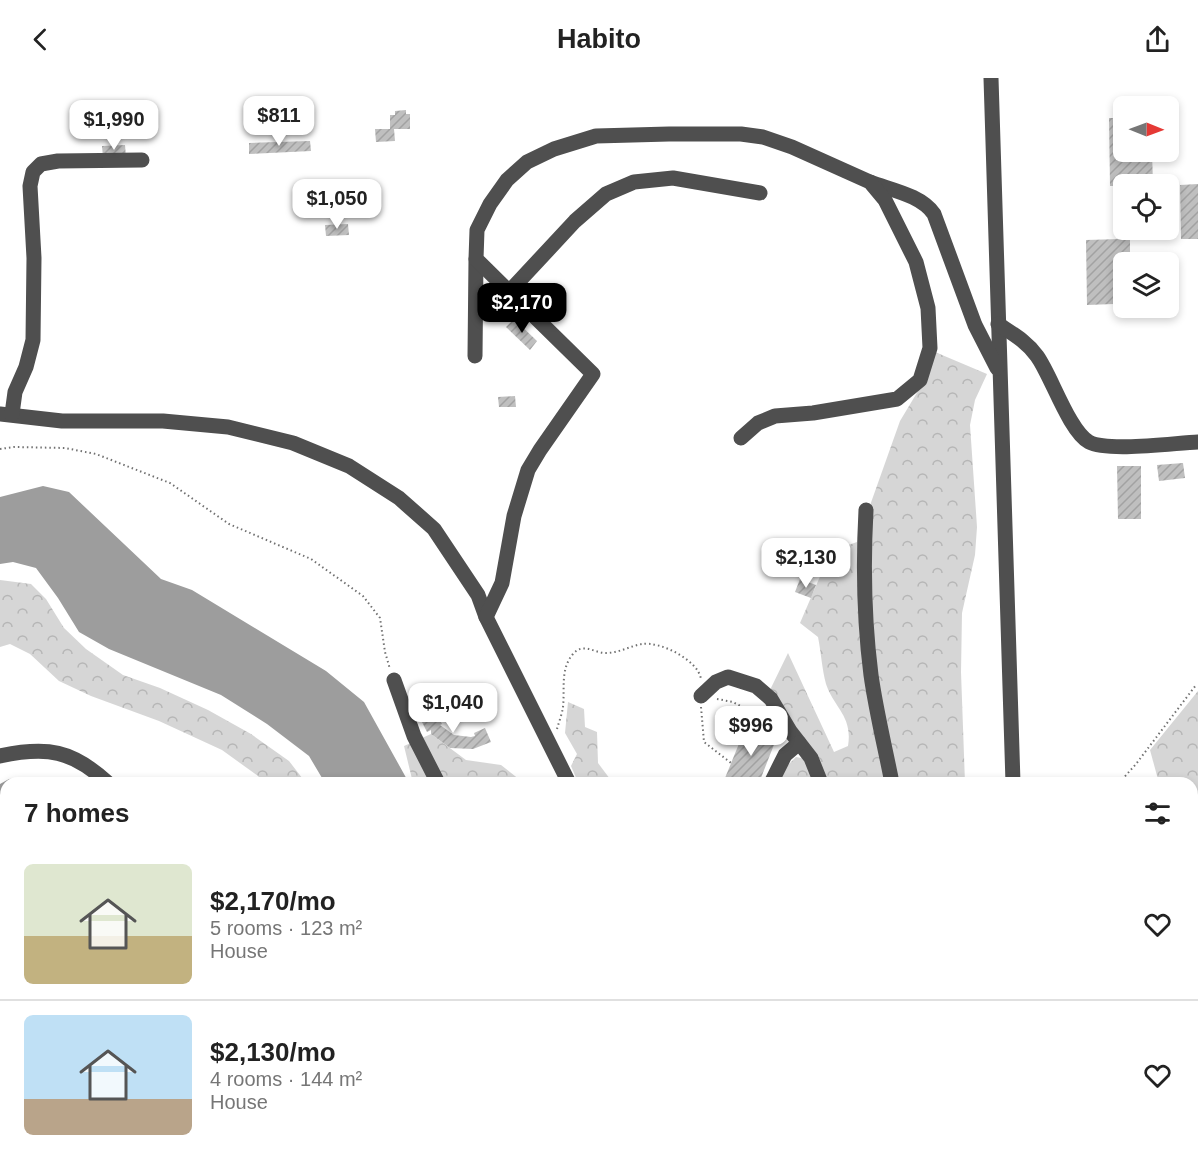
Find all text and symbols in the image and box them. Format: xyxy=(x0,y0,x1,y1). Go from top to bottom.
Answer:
icon: back xyxy=(24,23,57,56)
icon: share xyxy=(1141,23,1174,56)
text: Habito xyxy=(557,24,641,54)
pin: $811 xyxy=(243,96,315,147)
north arrow xyxy=(1113,96,1179,162)
map controls xyxy=(1113,96,1179,318)
pin: $1,990 xyxy=(65,100,163,151)
text: $811 xyxy=(257,104,301,126)
text: $1,990 xyxy=(83,108,145,130)
button: locate xyxy=(1113,174,1179,240)
pin: $1,050 xyxy=(288,179,386,230)
text: $1,050 xyxy=(306,187,368,209)
button: layers xyxy=(1113,252,1179,318)
pin: $2,170 xyxy=(473,283,571,334)
text: $2,170 xyxy=(491,291,553,313)
pin: $2,130 xyxy=(757,538,855,589)
text: $2,130 xyxy=(775,546,837,568)
pin: $1,040 xyxy=(404,683,502,734)
text: $1,040 xyxy=(422,691,484,713)
pin: $996 xyxy=(715,706,787,757)
text: $996 xyxy=(729,714,773,736)
icon: filters xyxy=(1141,797,1174,830)
text: 7 homes xyxy=(24,798,130,828)
text: $2,170/mo xyxy=(210,886,336,916)
icon: home xyxy=(72,888,144,960)
icon: heart xyxy=(1141,908,1174,941)
text: 5 rooms · 123 m² xyxy=(210,917,362,939)
text: House xyxy=(210,940,268,962)
text: $2,130/mo xyxy=(210,1037,336,1067)
icon: home xyxy=(72,1039,144,1111)
icon: heart xyxy=(1141,1059,1174,1092)
text: 4 rooms · 144 m² xyxy=(210,1068,362,1090)
text: House xyxy=(210,1091,268,1113)

